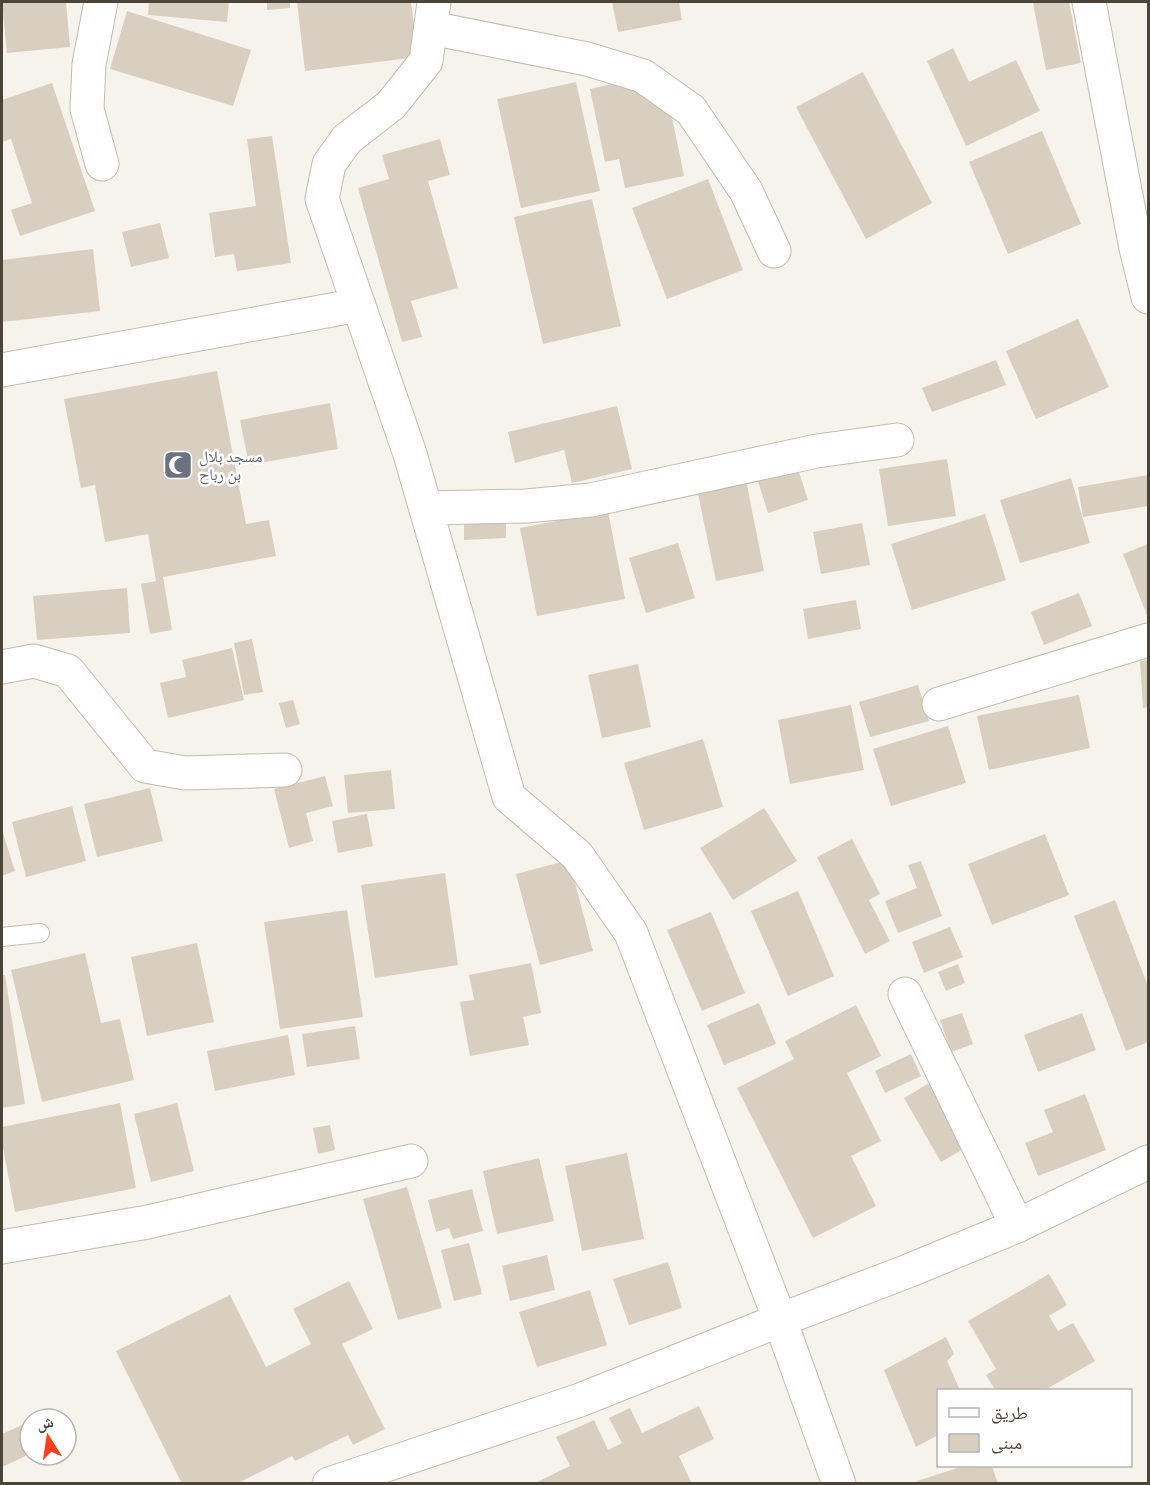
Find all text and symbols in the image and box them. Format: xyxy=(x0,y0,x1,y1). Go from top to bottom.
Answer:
place label: مسجد بلال بن رباح xyxy=(199,447,263,485)
mosque icon: مسجد بلال بن رباح xyxy=(162,449,194,481)
legend xyxy=(937,1389,1132,1467)
text: طريق xyxy=(991,1402,1028,1424)
north arrow xyxy=(18,1407,78,1467)
text: ش xyxy=(35,1412,55,1434)
text: مبنى xyxy=(991,1432,1022,1454)

